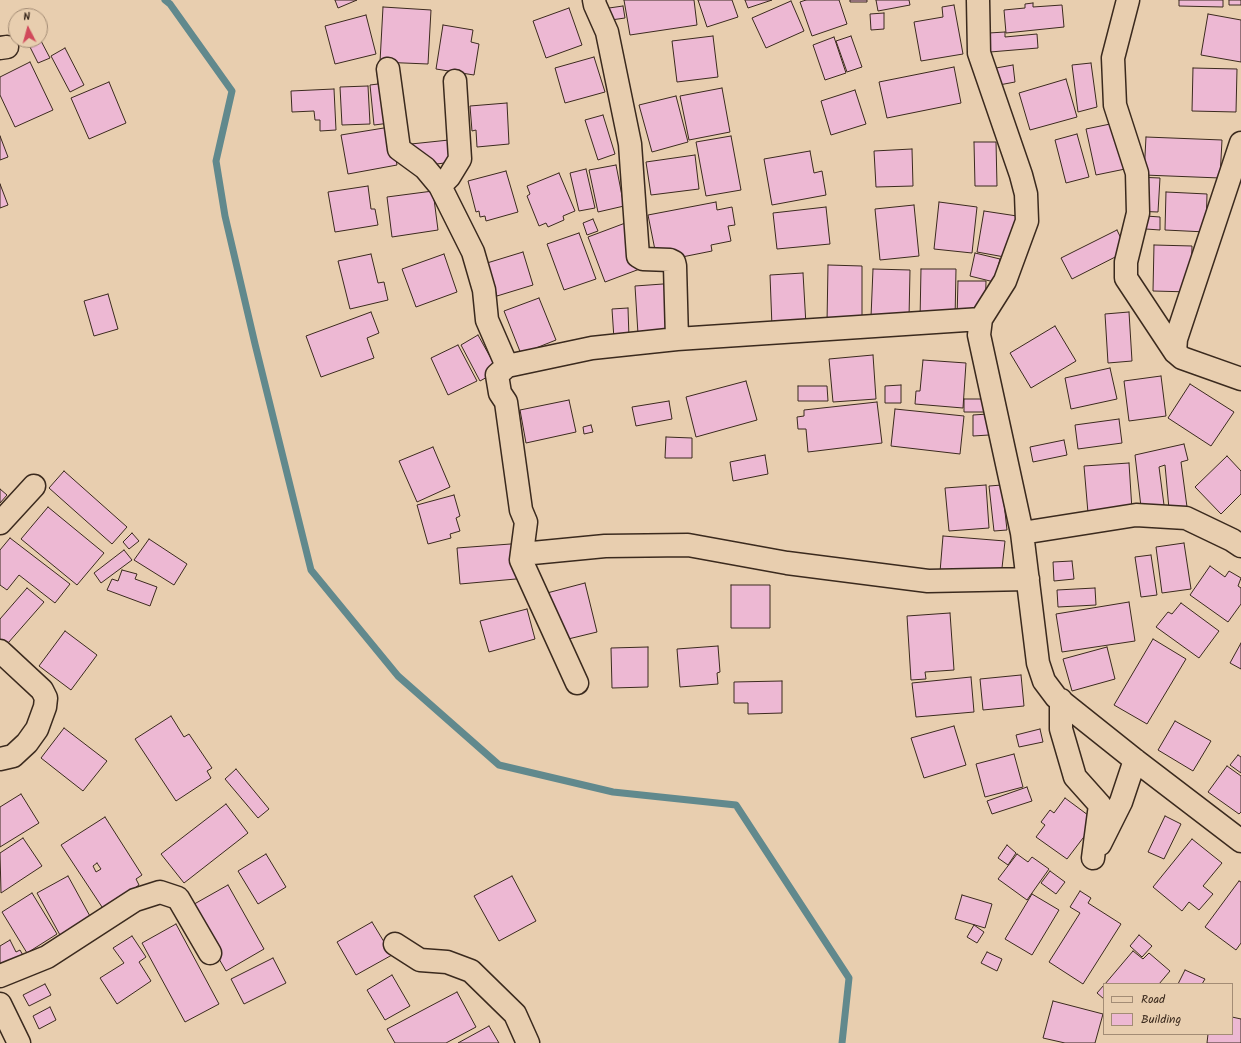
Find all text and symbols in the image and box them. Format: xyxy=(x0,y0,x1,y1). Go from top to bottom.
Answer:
north arrow xyxy=(8,8,48,48)
text: N xyxy=(22,8,31,26)
legend xyxy=(1103,983,1233,1035)
text: Road xyxy=(1141,990,1165,1009)
text: Building xyxy=(1141,1010,1181,1029)

